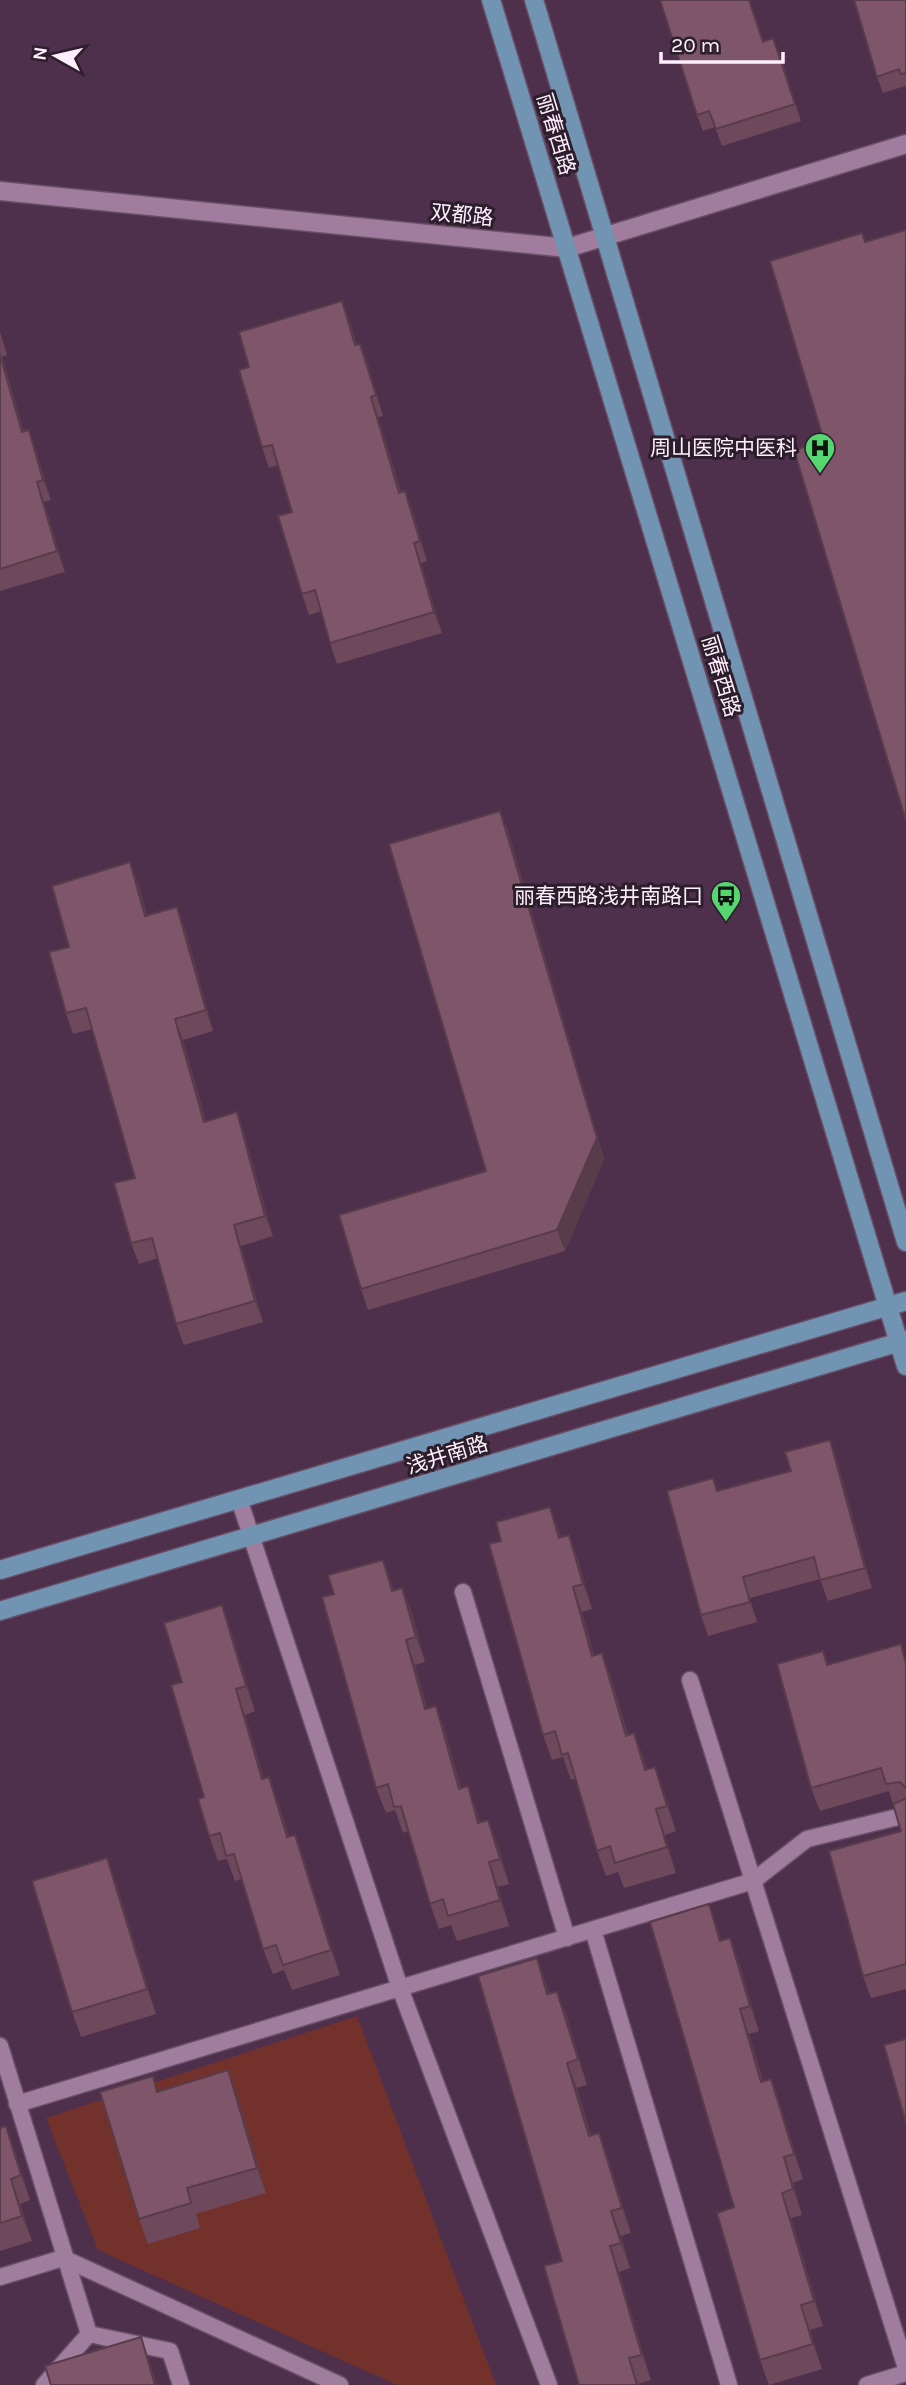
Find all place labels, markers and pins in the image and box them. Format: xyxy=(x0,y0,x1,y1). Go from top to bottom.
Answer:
hospital icon: 周山医院中医科 xyxy=(803,431,837,475)
place label: 周山医院中医科 xyxy=(650,436,797,460)
bus stop icon: 丽春西路浅井南路口 xyxy=(709,879,743,923)
place label: 丽春西路浅井南路口 xyxy=(514,884,703,908)

